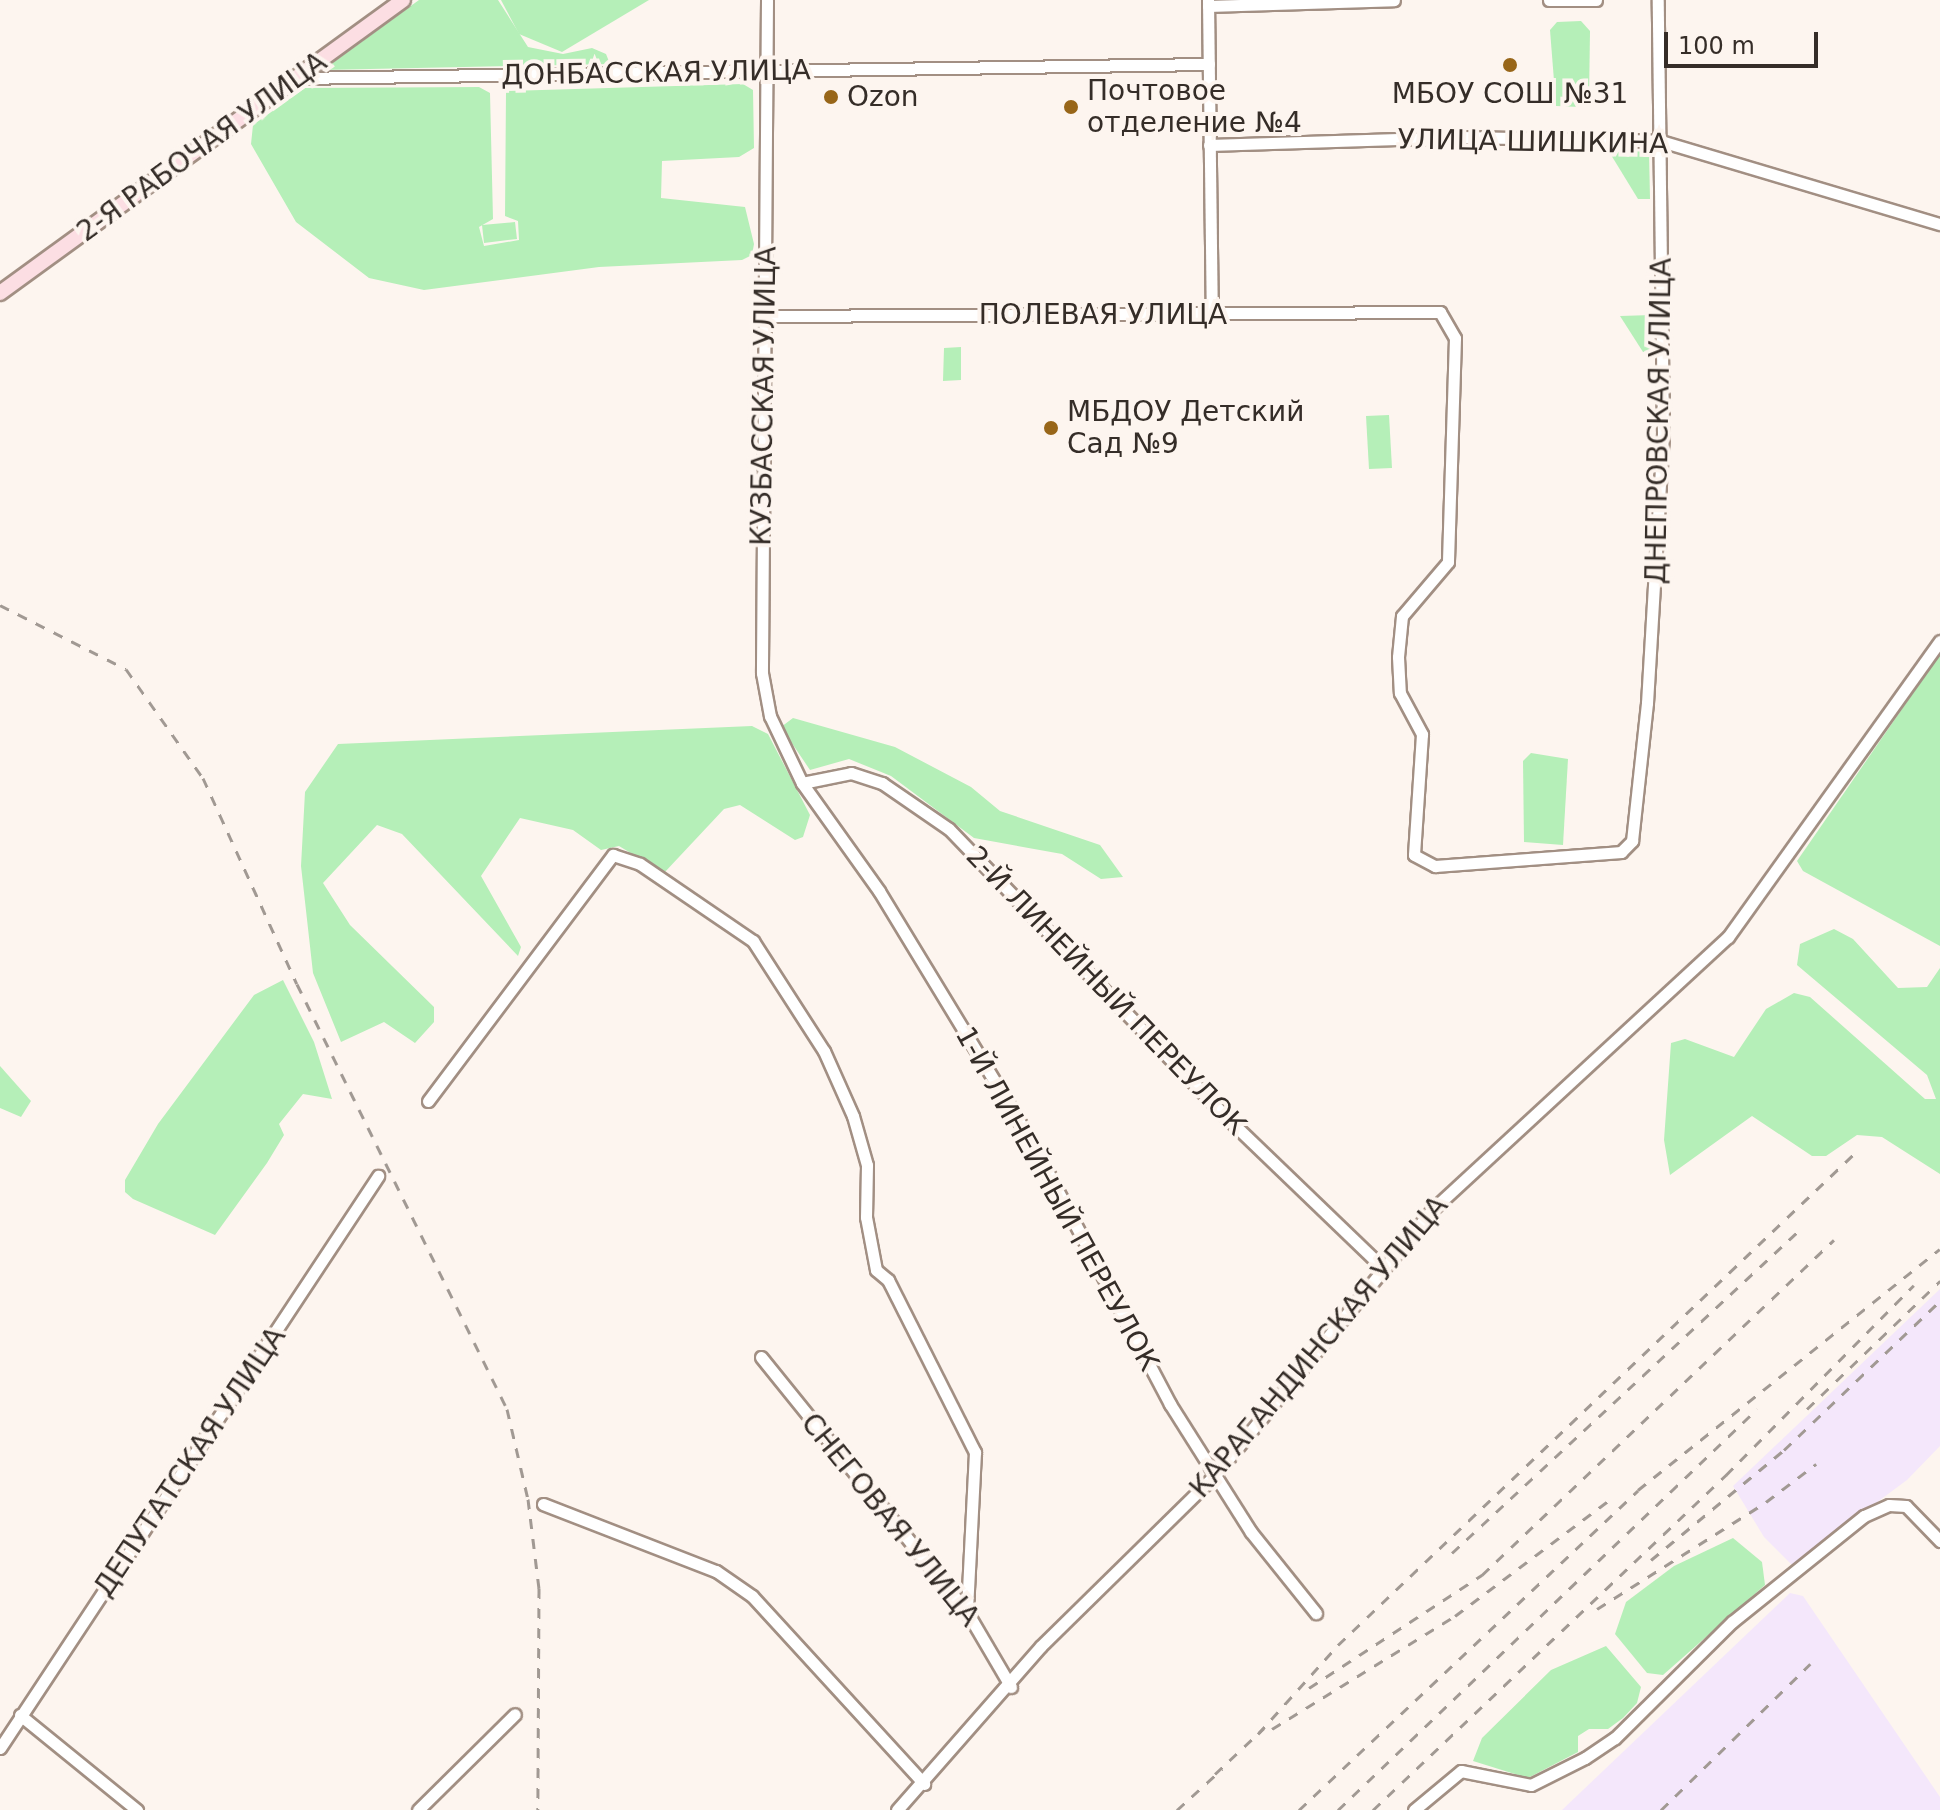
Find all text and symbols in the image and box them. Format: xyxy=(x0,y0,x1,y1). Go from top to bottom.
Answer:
scale bar xyxy=(1668,16,1822,66)
text: 100 m xyxy=(1678,32,1755,60)
street label: 2-Я РАБОЧАЯ УЛИЦА xyxy=(71,45,333,249)
street label: ДОНБАССКАЯ УЛИЦА xyxy=(501,53,811,93)
marker: МБОУ СОШ №31 xyxy=(1501,56,1519,74)
place label: Почтовое отделение №4 xyxy=(1087,74,1302,140)
place label: МБОУ СОШ №31 xyxy=(1392,77,1628,111)
place label: Ozon xyxy=(847,80,919,114)
marker: Ozon xyxy=(822,88,840,106)
marker: Почтовое отделение №4 xyxy=(1062,98,1080,116)
street label: УЛИЦА ШИШКИНА xyxy=(1397,123,1669,161)
street label: КУЗБАССКАЯ УЛИЦА xyxy=(745,246,783,546)
street label: ДНЕПРОВСКАЯ УЛИЦА xyxy=(1639,257,1679,585)
street label: ПОЛЕВАЯ УЛИЦА xyxy=(979,298,1227,332)
place label: МБДОУ Детский Сад №9 xyxy=(1067,395,1304,461)
marker: МБДОУ Детский Сад №9 xyxy=(1042,419,1060,437)
street label: 2-Й ЛИНЕЙНЫЙ ПЕРЕУЛОК xyxy=(959,840,1253,1142)
street label: 1-Й ЛИНЕЙНЫЙ ПЕРЕУЛОК xyxy=(948,1021,1166,1377)
street label: КАРАГАНДИНСКАЯ УЛИЦА xyxy=(1183,1189,1455,1505)
street label: ДЕПУТАТСКАЯ УЛИЦА xyxy=(87,1321,293,1603)
street label: СНЕГОВАЯ УЛИЦА xyxy=(794,1407,986,1633)

